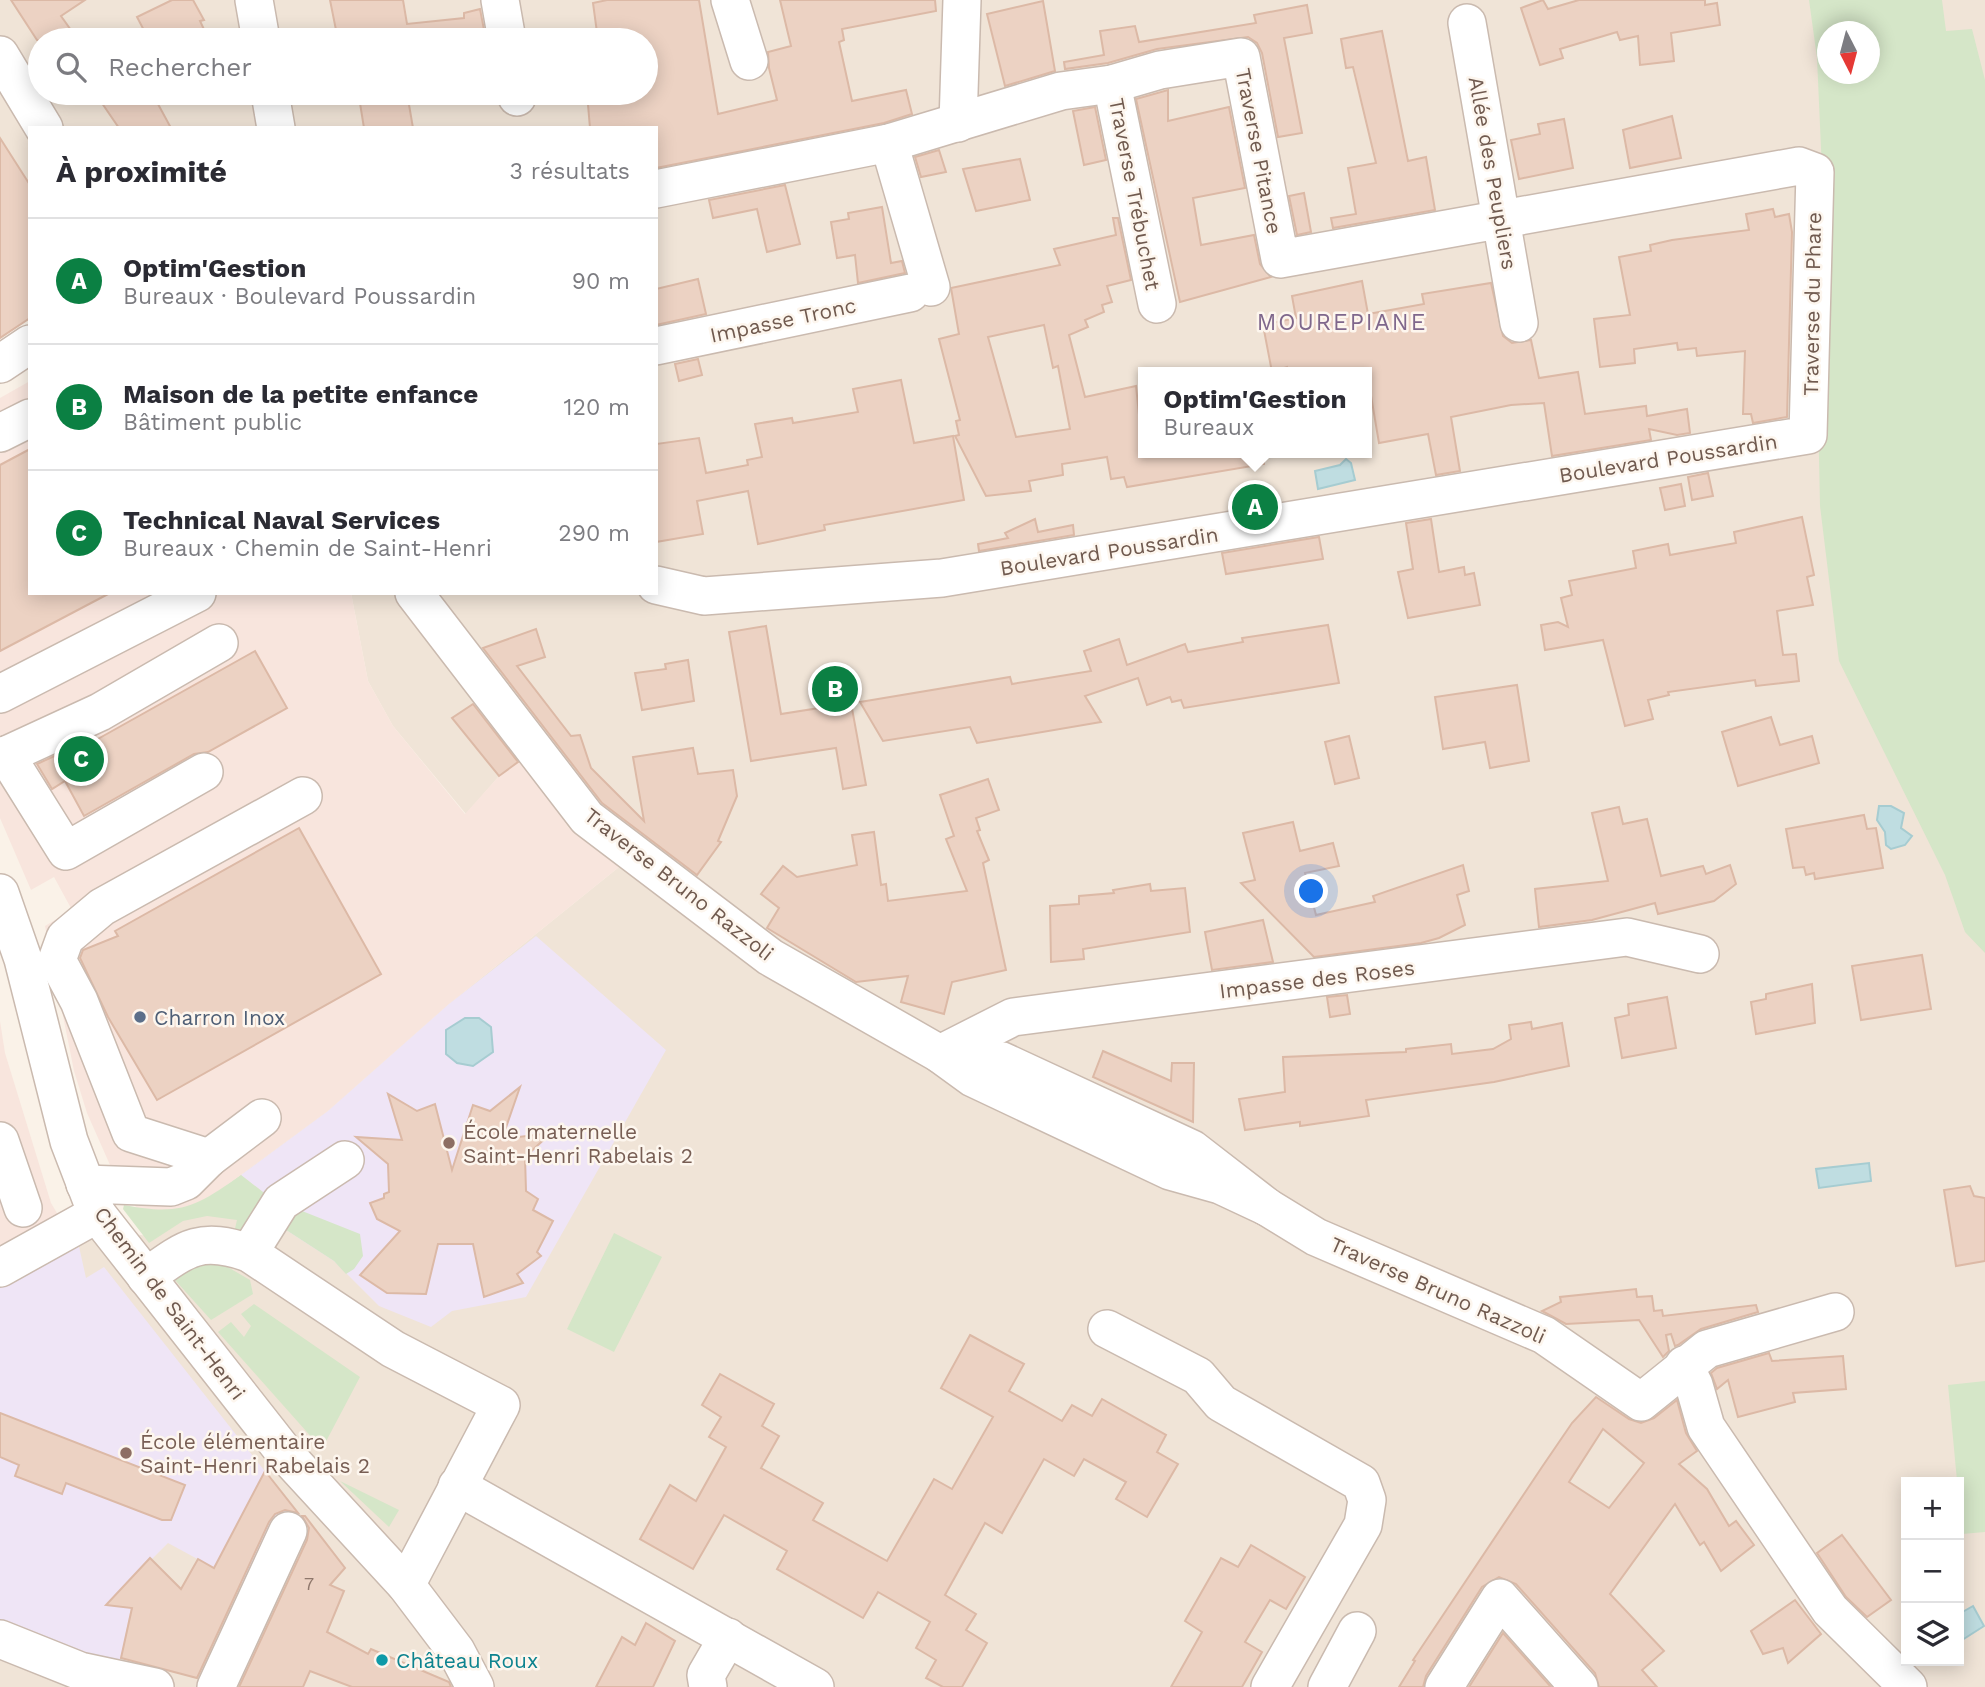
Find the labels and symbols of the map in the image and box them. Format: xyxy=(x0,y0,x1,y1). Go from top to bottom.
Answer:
north arrow xyxy=(1817,21,1880,84)
street label: Traverse Pitance xyxy=(1231,66,1287,236)
street label: Allée des Peupliers xyxy=(1464,74,1522,272)
street label: Traverse Trébuchet xyxy=(1104,96,1166,292)
street label: Traverse du Phare xyxy=(1798,212,1826,396)
street label: Impasse Tronc xyxy=(708,292,858,348)
district label: MOUREPIANE xyxy=(1257,309,1427,336)
street label: Boulevard Poussardin xyxy=(1557,428,1779,488)
pin: A xyxy=(1232,481,1278,533)
street label: Boulevard Poussardin xyxy=(998,521,1220,581)
pin: B xyxy=(812,663,858,715)
pin: C xyxy=(58,733,104,785)
street label: Traverse Bruno Razzoli xyxy=(579,802,779,966)
your location xyxy=(1294,874,1328,908)
street label: Impasse des Roses xyxy=(1218,955,1416,1003)
place label: Charron Inox xyxy=(154,1005,285,1030)
marker: Charron Inox xyxy=(132,1009,148,1025)
place label: École maternelle Saint-Henri Rabelais 2 xyxy=(463,1119,693,1168)
marker: École maternelle Saint-Henri Rabelais 2 xyxy=(441,1135,457,1151)
street label: Chemin de Saint-Henri xyxy=(89,1202,251,1404)
street label: Traverse Bruno Razzoli xyxy=(1326,1231,1550,1349)
place label: École élémentaire Saint-Henri Rabelais 2 xyxy=(140,1429,370,1478)
marker: École élémentaire Saint-Henri Rabelais 2 xyxy=(118,1445,134,1461)
house number: 7 xyxy=(304,1573,314,1594)
place label: Château Roux xyxy=(396,1648,538,1673)
marker: Château Roux xyxy=(374,1652,390,1668)

